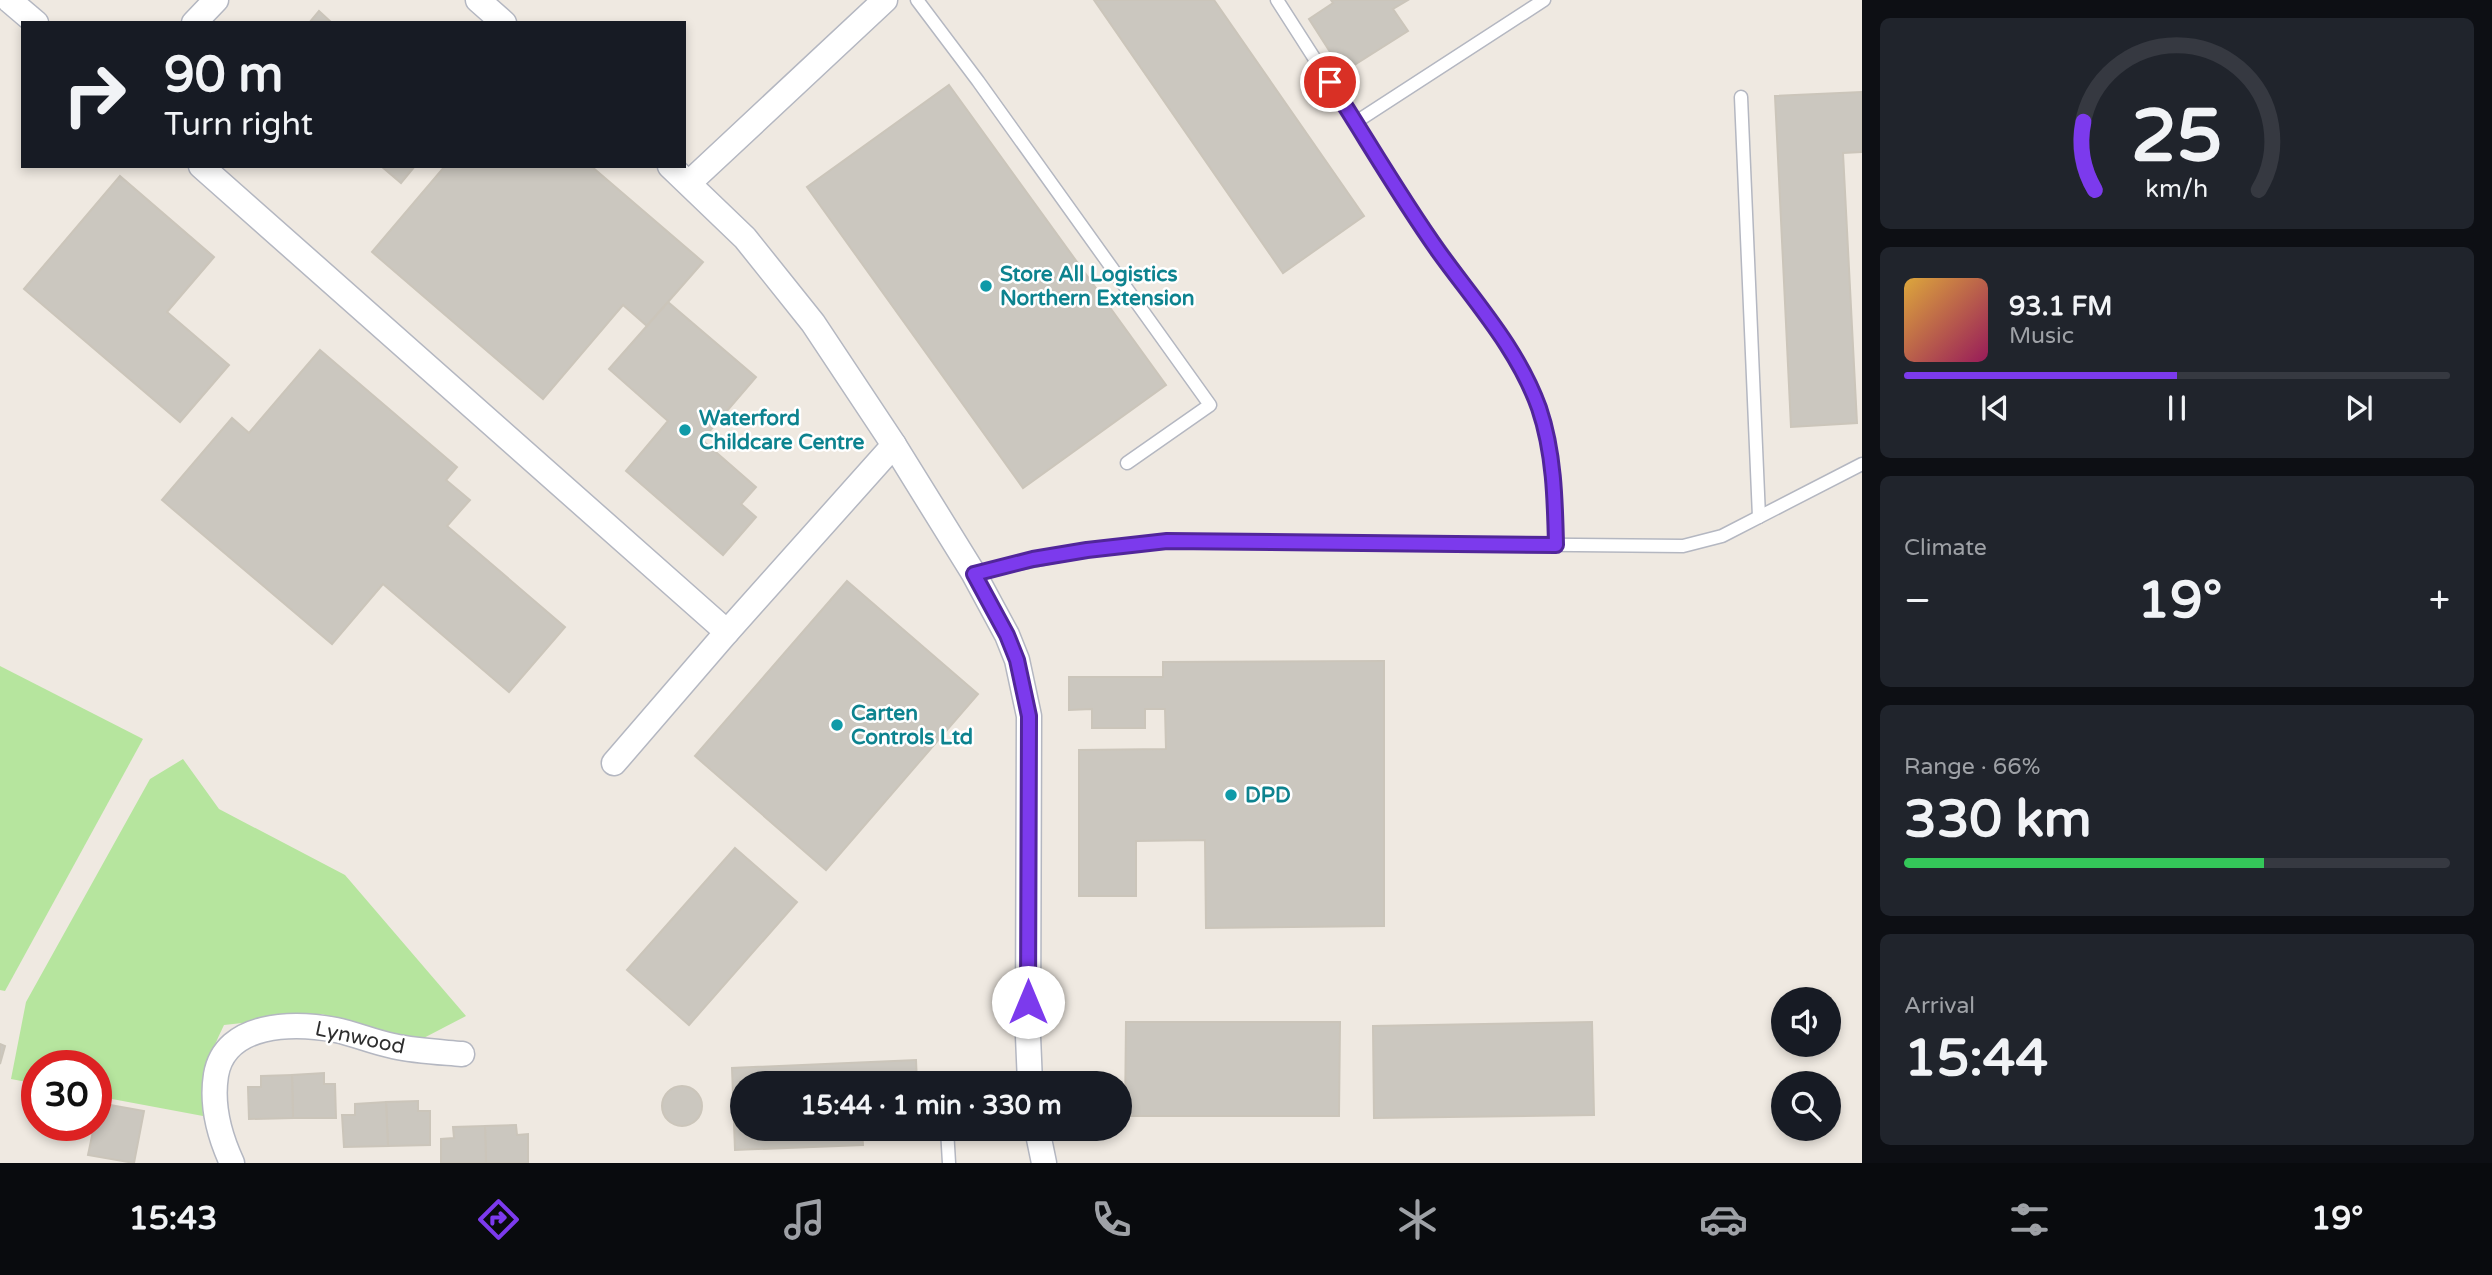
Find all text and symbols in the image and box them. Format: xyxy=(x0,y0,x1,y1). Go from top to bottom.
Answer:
text: 90 m xyxy=(164,46,283,105)
icon: right xyxy=(49,49,140,140)
pin xyxy=(1300,52,1360,112)
icon: arrive xyxy=(1311,63,1349,101)
text: 25 xyxy=(2131,93,2223,181)
text: Turn right xyxy=(164,106,313,144)
text: km/h xyxy=(2146,173,2208,203)
place label: Store All Logistics Northern Extension xyxy=(1000,262,1195,311)
marker: Store All Logistics Northern Extension xyxy=(978,278,994,294)
text: 93.1 FM xyxy=(2009,291,2112,322)
text: Music xyxy=(2009,322,2074,350)
icon: previous xyxy=(1976,389,2014,427)
icon: pause xyxy=(2158,389,2196,427)
icon: next xyxy=(2340,389,2378,427)
place label: Waterford Childcare Centre xyxy=(699,406,865,455)
marker: Waterford Childcare Centre xyxy=(677,422,693,438)
text: Climate xyxy=(1904,534,1987,562)
text: 19° xyxy=(2137,569,2222,632)
text: − xyxy=(1904,578,1931,624)
text: + xyxy=(2429,578,2450,624)
place label: Carten Controls Ltd xyxy=(851,701,973,750)
marker: Carten Controls Ltd xyxy=(829,717,845,733)
text: Range · 66% xyxy=(1904,753,2040,781)
place label: DPD xyxy=(1245,783,1291,808)
marker: DPD xyxy=(1223,787,1239,803)
text: 330 km xyxy=(1904,788,2092,851)
position arrow xyxy=(991,965,1065,1039)
map controls xyxy=(1771,987,1841,1141)
button: sound xyxy=(1771,987,1841,1057)
text: Arrival xyxy=(1904,992,1975,1020)
street label: Lynwood xyxy=(313,1016,407,1060)
text: 15:44 xyxy=(1904,1027,2048,1090)
speed limit sign: 30 xyxy=(21,1050,112,1141)
button: search xyxy=(1771,1071,1841,1141)
text: 15:44 · 1 min · 330 m xyxy=(800,1090,1062,1121)
icon: directions xyxy=(474,1195,523,1244)
icon: music xyxy=(780,1195,829,1244)
icon: phone xyxy=(1087,1195,1136,1244)
icon: climate xyxy=(1393,1195,1442,1244)
icon: car xyxy=(1699,1195,1748,1244)
icon: filters xyxy=(2005,1195,2054,1244)
text: 15:43 xyxy=(129,1200,217,1238)
text: 19° xyxy=(2311,1200,2363,1238)

